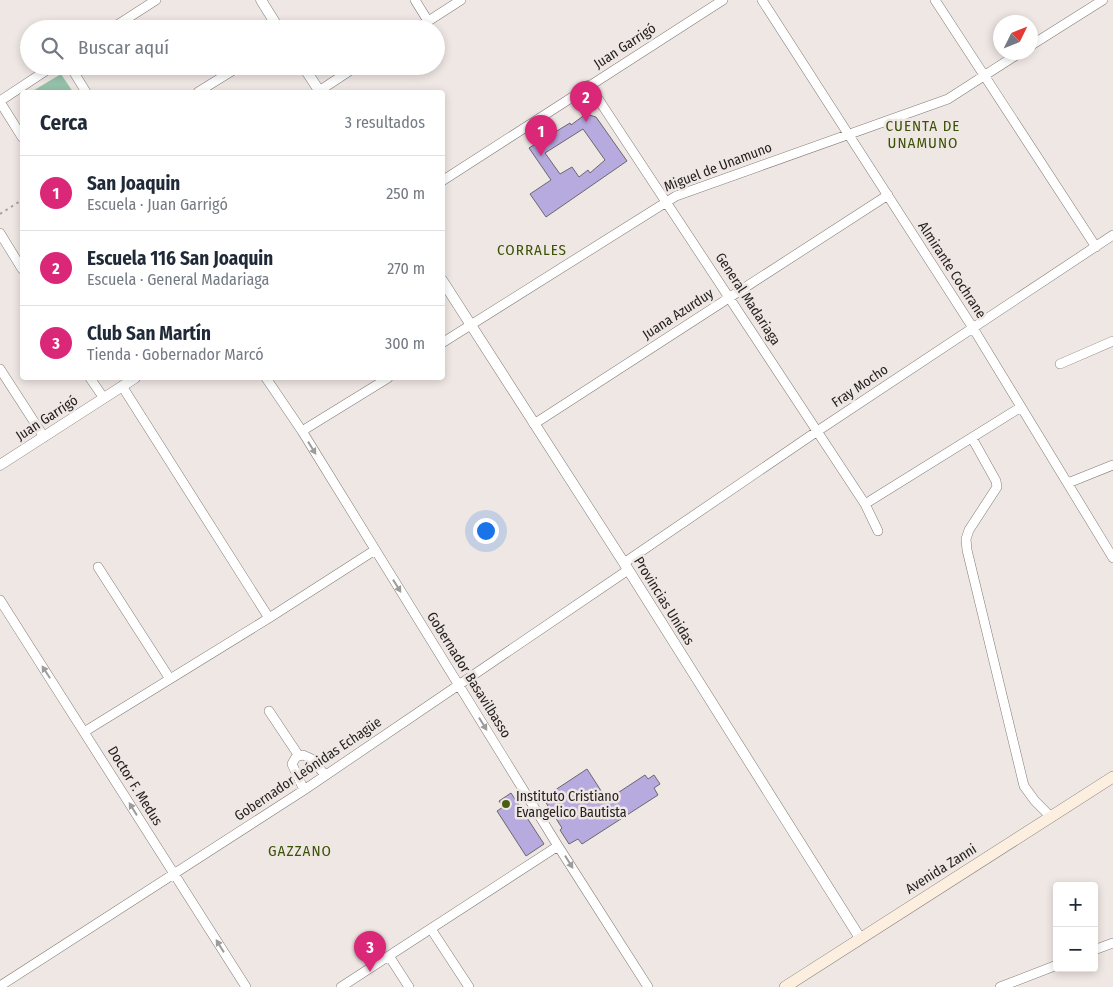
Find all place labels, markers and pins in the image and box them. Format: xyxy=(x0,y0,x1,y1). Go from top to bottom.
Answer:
pin: 2 xyxy=(570,81,602,122)
pin: 1 xyxy=(525,115,557,156)
place label: Instituto Cristiano Evangelico Bautista xyxy=(516,788,627,821)
marker: Instituto Cristiano Evangelico Bautista xyxy=(500,798,512,810)
pin: 3 xyxy=(354,931,386,972)

